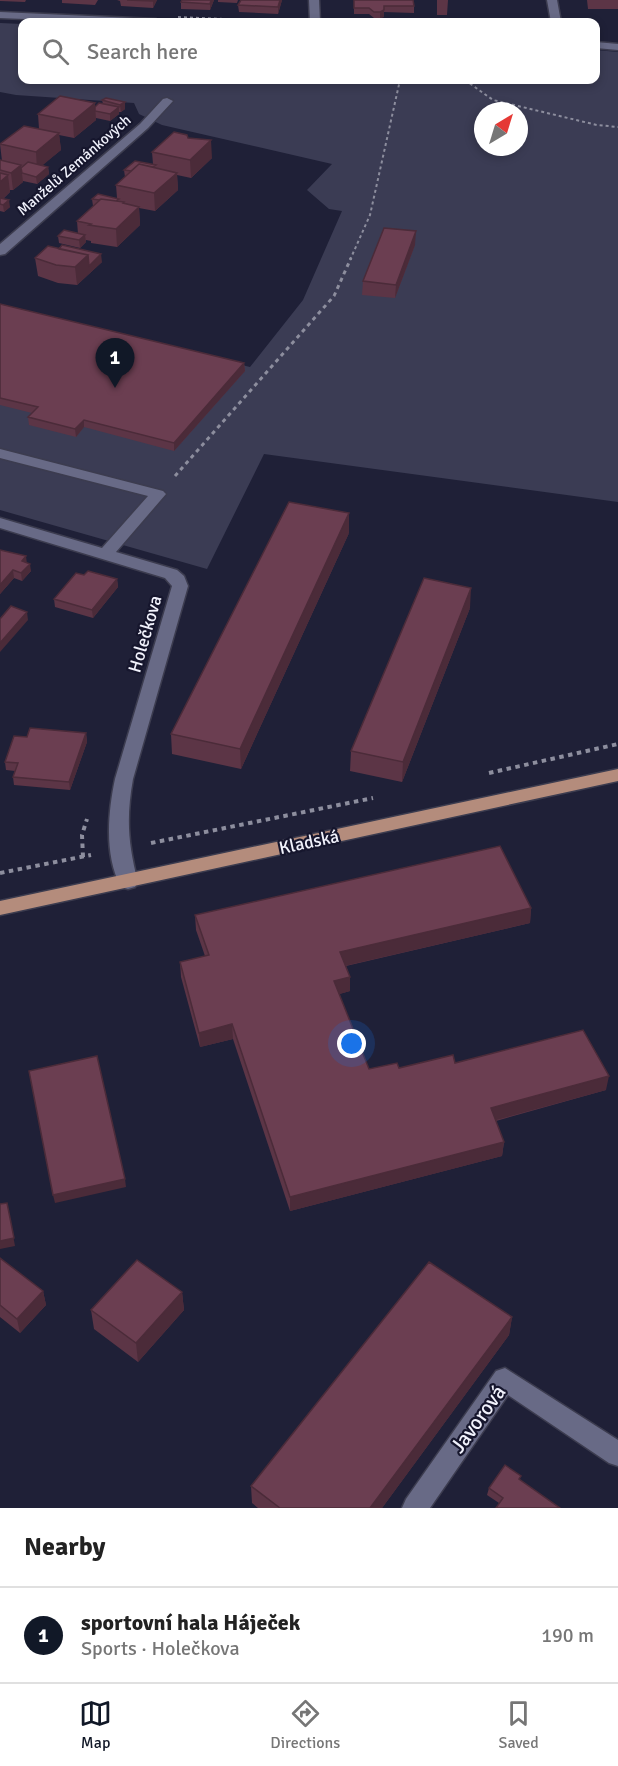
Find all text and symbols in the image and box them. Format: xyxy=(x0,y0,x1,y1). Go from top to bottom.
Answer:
search box xyxy=(18,18,600,84)
icon: search xyxy=(39,35,72,68)
text: Search here xyxy=(87,38,198,65)
north arrow xyxy=(474,102,528,156)
street label: Manželů Zemánkových xyxy=(13,111,135,219)
pin: 1 xyxy=(96,338,134,388)
street label: Holečkova xyxy=(124,593,166,675)
street label: Kladská xyxy=(277,825,341,859)
your location xyxy=(337,1029,366,1058)
street label: Javorová xyxy=(445,1380,511,1458)
text: Nearby xyxy=(24,1531,105,1563)
text: sportovní hala Háječek xyxy=(81,1609,300,1636)
text: 1 xyxy=(38,1623,49,1648)
text: 190 m xyxy=(541,1623,594,1648)
text: Sports · Holečkova xyxy=(81,1636,240,1661)
tab: Map xyxy=(79,1697,112,1753)
tab: Directions xyxy=(270,1697,340,1753)
tab: Saved xyxy=(499,1697,539,1753)

